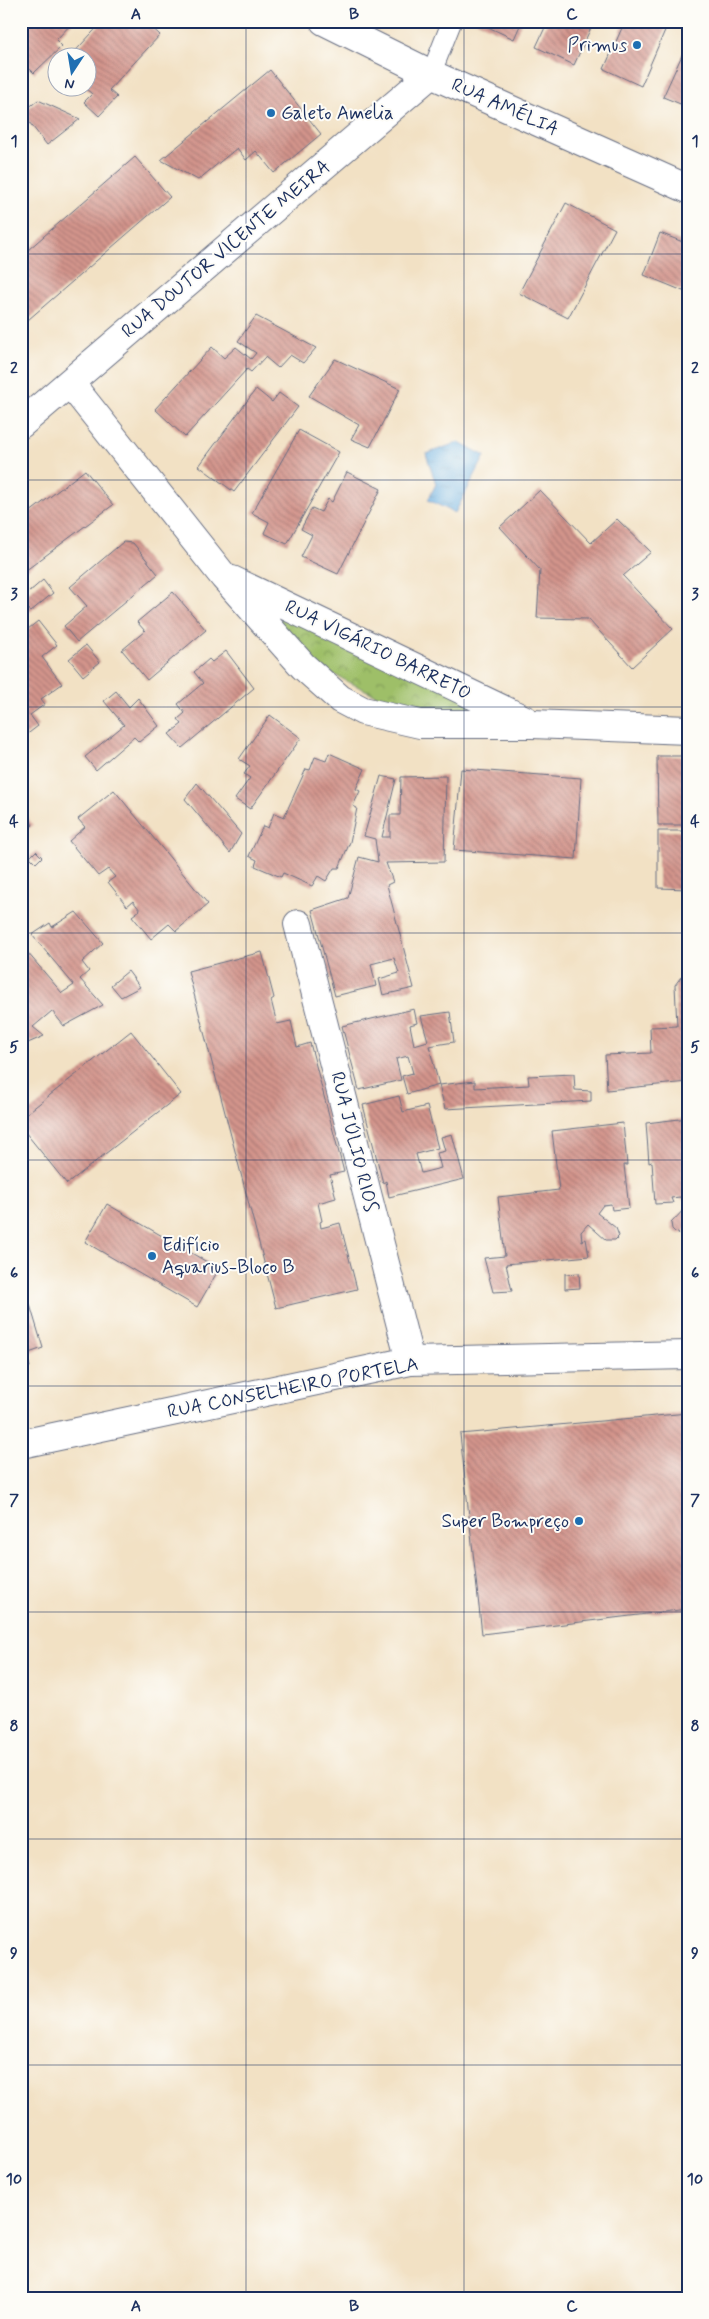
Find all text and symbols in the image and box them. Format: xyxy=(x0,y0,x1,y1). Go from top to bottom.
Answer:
text: A xyxy=(131,4,141,25)
text: B xyxy=(349,4,359,25)
text: C xyxy=(566,4,578,25)
place label: Primus xyxy=(568,33,628,58)
marker: Primus xyxy=(631,39,643,51)
north arrow xyxy=(48,48,98,98)
street label: RUA AMÉLIA xyxy=(447,71,563,142)
text: N xyxy=(63,74,76,94)
place label: Galeto Amelia xyxy=(281,101,394,126)
marker: Galeto Amelia xyxy=(265,107,277,119)
text: 1 xyxy=(10,131,18,152)
text: 1 xyxy=(691,131,699,152)
street label: RUA DOUTOR VICENTE MEIRA xyxy=(116,154,336,344)
text: 2 xyxy=(10,358,18,379)
text: 2 xyxy=(691,358,699,379)
text: 3 xyxy=(10,584,18,605)
text: 3 xyxy=(691,584,699,605)
street label: RUA VIGÁRIO BARRETO xyxy=(281,593,476,706)
text: 4 xyxy=(9,811,19,832)
text: 4 xyxy=(690,811,700,832)
text: 5 xyxy=(9,1037,19,1058)
text: 5 xyxy=(690,1037,700,1058)
street label: RUA JÚLIO RIOS xyxy=(324,1069,384,1215)
place label: Edifício Aquarius-Bloco B xyxy=(162,1233,295,1280)
marker: Edifício Aquarius-Bloco B xyxy=(146,1250,158,1262)
text: 6 xyxy=(10,1263,18,1284)
text: 6 xyxy=(691,1263,699,1284)
street label: RUA CONSELHEIRO PORTELA xyxy=(165,1351,421,1425)
text: 7 xyxy=(9,1490,19,1511)
text: 7 xyxy=(690,1490,700,1511)
place label: Super Bompreço xyxy=(441,1509,569,1534)
marker: Super Bompreço xyxy=(573,1515,585,1527)
text: 8 xyxy=(9,1716,19,1737)
text: 8 xyxy=(690,1716,700,1737)
text: 9 xyxy=(10,1943,18,1964)
text: 9 xyxy=(691,1943,699,1964)
text: 10 xyxy=(6,2169,22,2190)
text: 10 xyxy=(687,2169,703,2190)
text: A xyxy=(131,2296,141,2317)
text: B xyxy=(349,2296,359,2317)
text: C xyxy=(566,2296,578,2317)

